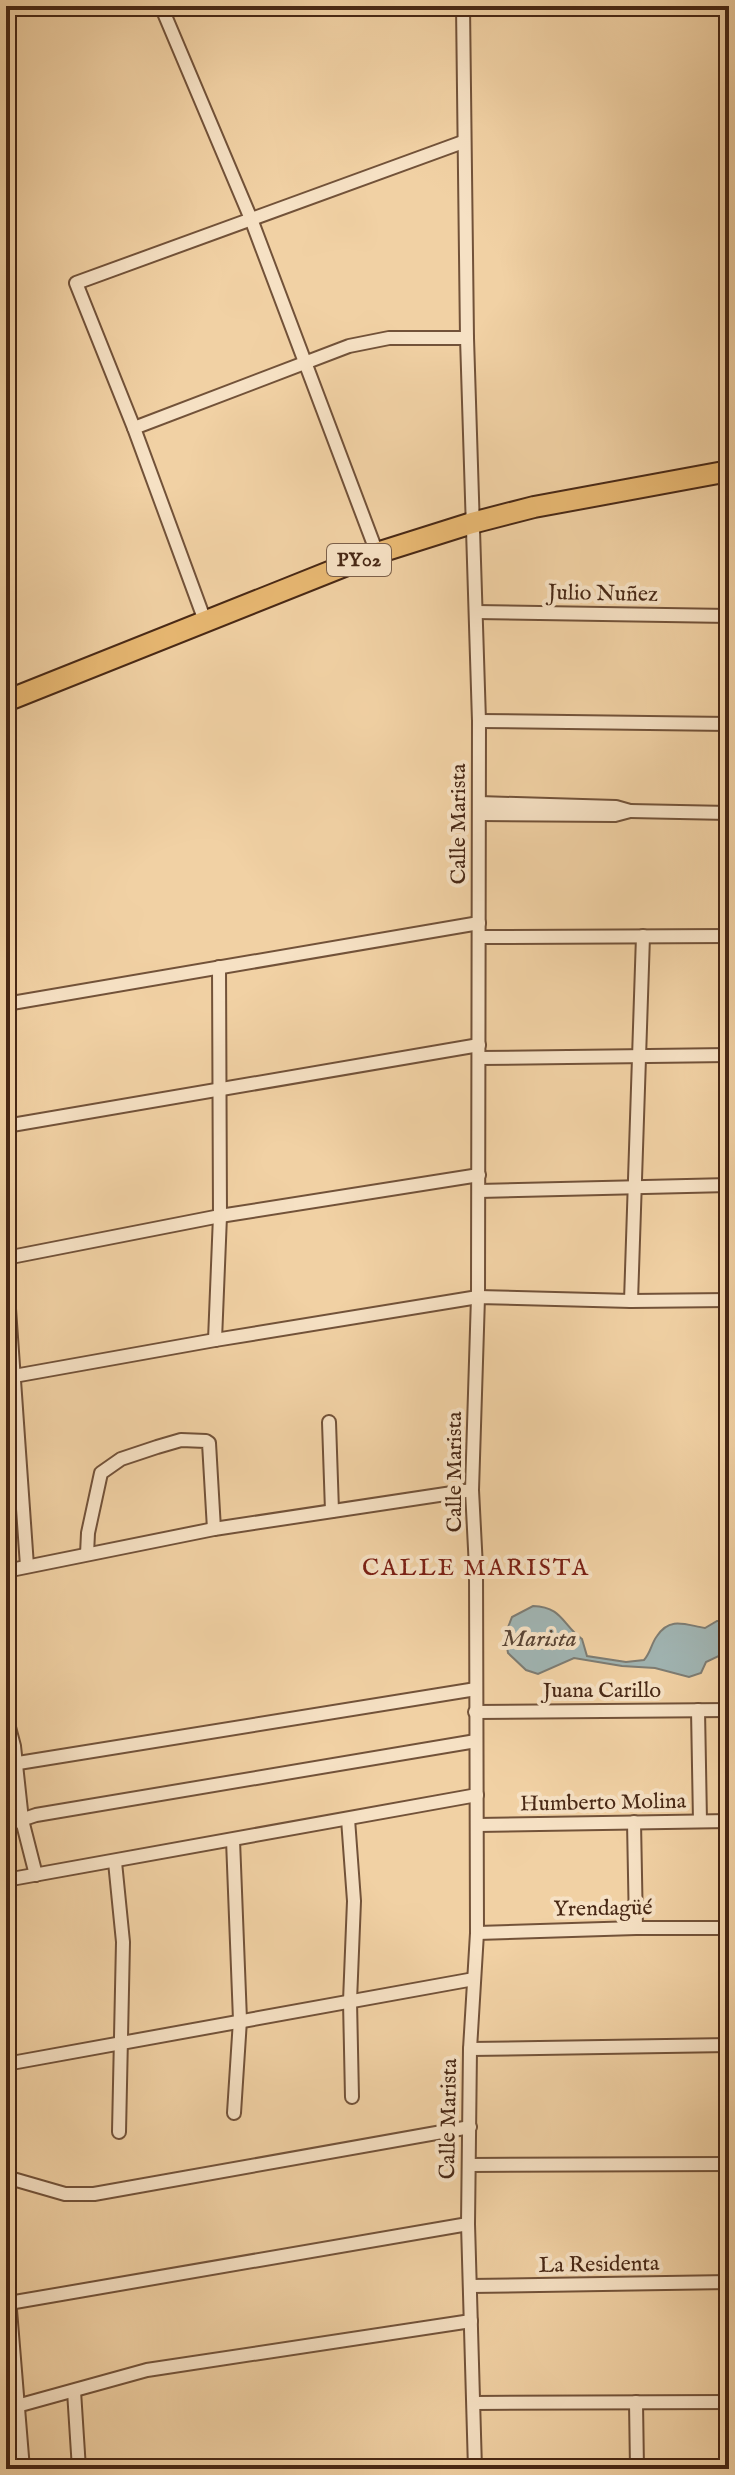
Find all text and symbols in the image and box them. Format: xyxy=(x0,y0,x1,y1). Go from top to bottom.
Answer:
road number: PY02 xyxy=(327,544,391,576)
street label: Julio Nuñez xyxy=(545,579,658,609)
street label: Calle Marista xyxy=(445,763,473,885)
street label: Calle Marista xyxy=(441,1411,469,1533)
district label: CALLE MARISTA xyxy=(362,1553,590,1584)
water label: Marista xyxy=(501,1624,577,1655)
street label: Juana Carillo xyxy=(540,1677,661,1705)
street label: Humberto Molina xyxy=(520,1788,687,1818)
street label: Yrendagüé xyxy=(553,1894,653,1924)
street label: Calle Marista xyxy=(434,2058,464,2180)
street label: La Residenta xyxy=(538,2250,660,2280)

